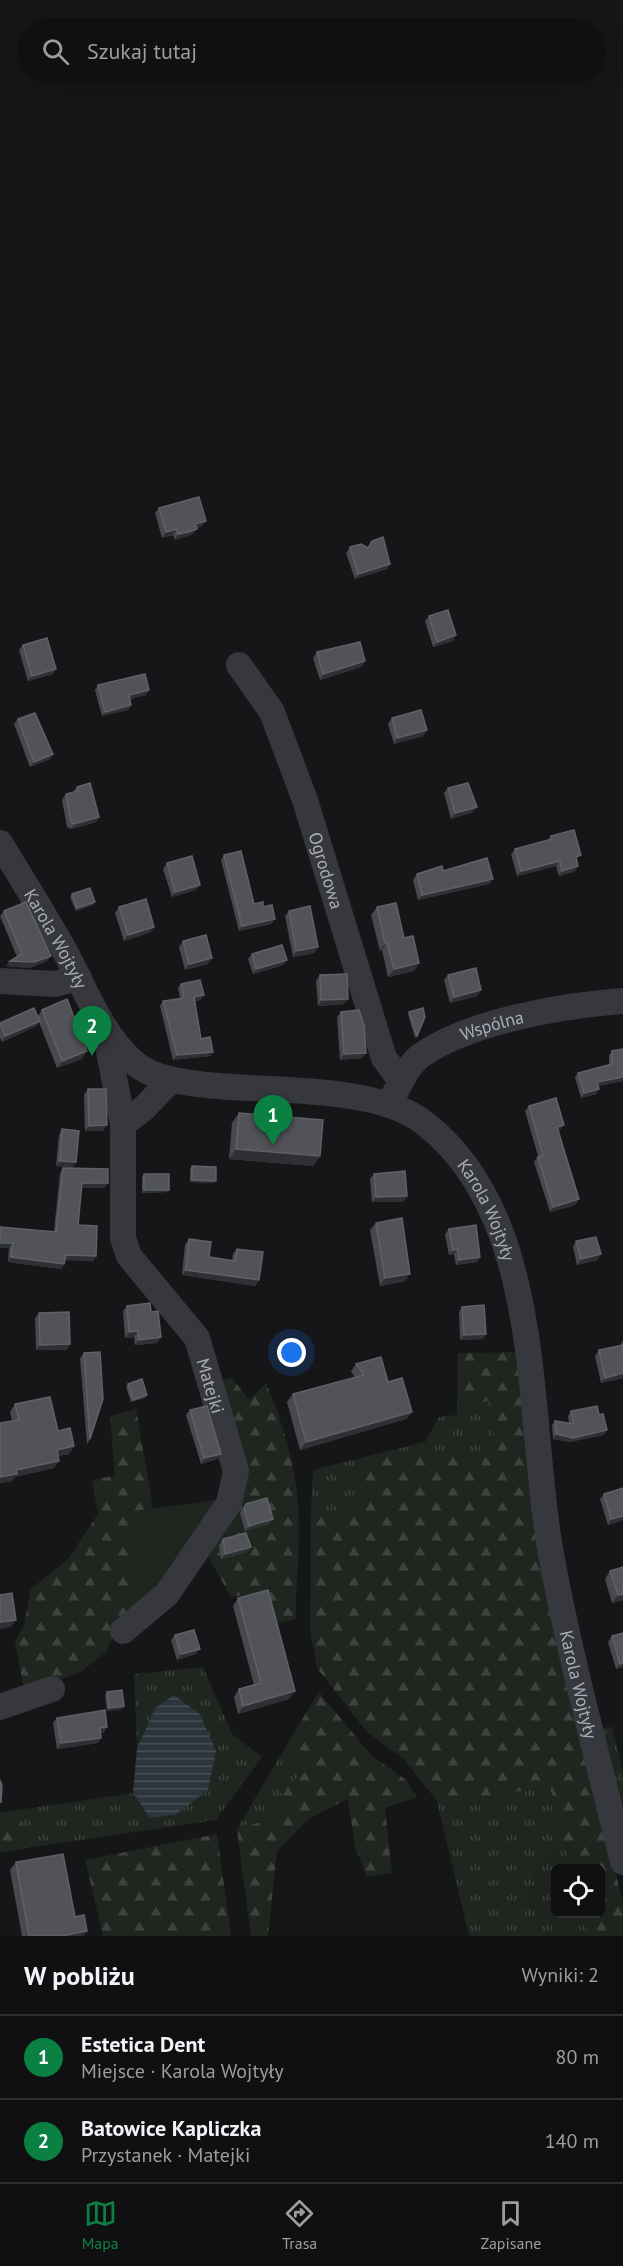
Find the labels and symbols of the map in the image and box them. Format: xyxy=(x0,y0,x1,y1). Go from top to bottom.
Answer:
street label: Ogrodowa xyxy=(304,829,349,912)
street label: Karola Wojtyły xyxy=(19,884,93,993)
street label: Wspólna xyxy=(457,1005,526,1045)
pin: 2 xyxy=(72,1006,112,1056)
pin: 1 xyxy=(254,1096,292,1145)
street label: Karola Wojtyły xyxy=(453,1154,521,1264)
your location xyxy=(277,1338,306,1367)
street label: Matejki xyxy=(192,1355,230,1416)
street label: Karola Wojtyły xyxy=(555,1628,603,1742)

